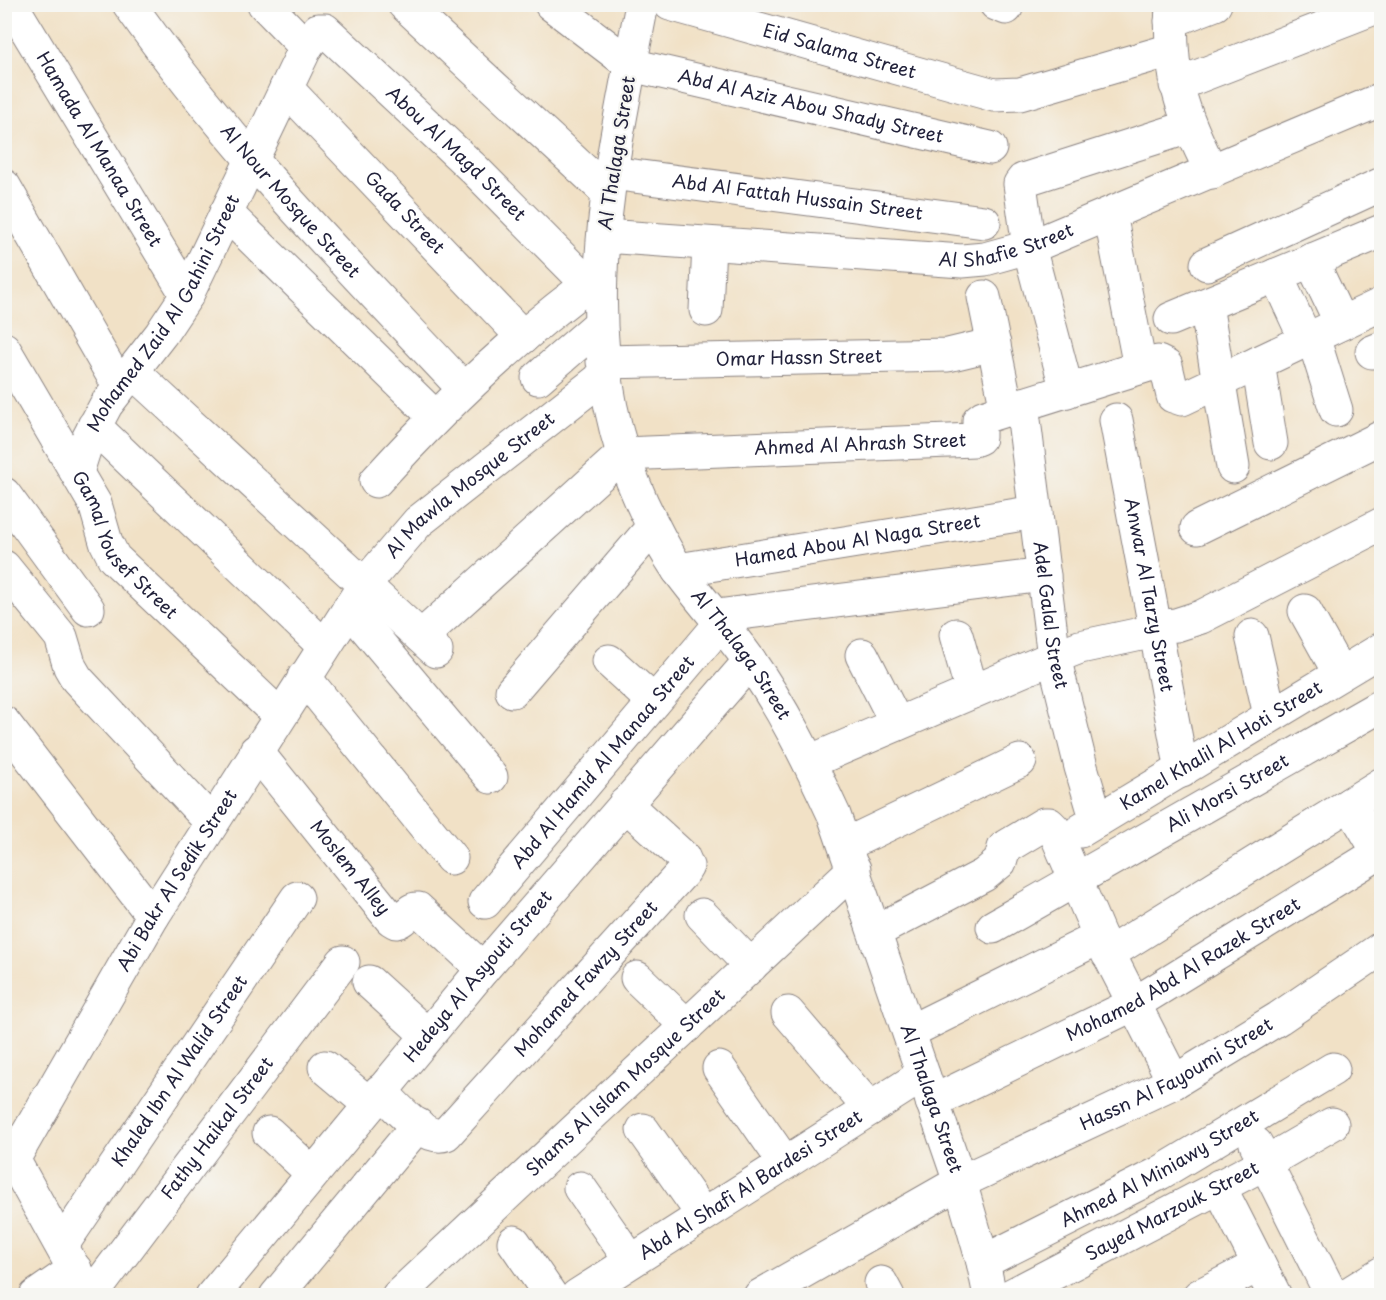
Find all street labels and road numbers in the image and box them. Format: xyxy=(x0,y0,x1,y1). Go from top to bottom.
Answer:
street label: Eid Salama Street xyxy=(760,16,919,84)
street label: Hamada Al Manaa Street xyxy=(31,46,170,251)
street label: Abd Al Aziz Abou Shady Street xyxy=(676,61,946,149)
street label: Al Thalaga Street xyxy=(590,74,641,232)
street label: Abou Al Magd Street xyxy=(381,79,533,226)
street label: Al Nour Mosque Street xyxy=(215,118,367,283)
street label: Gada Street xyxy=(359,164,452,259)
street label: Abd Al Fattah Hussain Street xyxy=(671,166,924,226)
street label: Mohamed Zaid Al Gahini Street xyxy=(79,189,245,436)
street label: Al Shafie Street xyxy=(938,215,1077,273)
street label: Omar Hassn Street xyxy=(715,341,883,372)
street label: Al Mawla Mosque Street xyxy=(378,405,560,563)
street label: Ahmed Al Ahrash Street xyxy=(754,425,967,461)
street label: Gamal Yousef Street xyxy=(66,465,185,624)
street label: Anwar Al Tarzy Street xyxy=(1119,495,1182,694)
street label: Hamed Abou Al Naga Street xyxy=(733,506,982,573)
street label: Adel Galal Street xyxy=(1027,540,1076,691)
street label: Al Thalaga Street xyxy=(686,583,799,724)
street label: Abd Al Hamid Al Manaa Street xyxy=(504,649,700,874)
street label: Kamel Khalil Al Hoti Street xyxy=(1114,673,1327,816)
street label: Ali Morsi Street xyxy=(1160,746,1293,838)
street label: Abi Bakr Al Sedik Street xyxy=(109,783,243,976)
street label: Moslem Alley xyxy=(304,814,398,920)
street label: Hedeya Al Asyouti Street xyxy=(396,883,558,1067)
street label: Mohamed Abd Al Razek Street xyxy=(1061,890,1305,1047)
street label: Mohamed Fawzy Street xyxy=(507,894,663,1062)
street label: Khaled Ibn Al Walid Street xyxy=(104,969,253,1171)
street label: Shams Al Islam Mosque Street xyxy=(519,981,730,1182)
street label: Hassn Al Fayoumi Street xyxy=(1075,1010,1277,1136)
street label: Al Thalaga Street xyxy=(895,1020,971,1176)
street label: Fathy Haikal Street xyxy=(154,1051,279,1204)
street label: Abd Al Shafi Al Bardesi Street xyxy=(633,1102,867,1265)
street label: Ahmed Al Miniawy Street xyxy=(1055,1102,1263,1233)
street label: Sayed Marzouk Street xyxy=(1080,1154,1263,1266)

